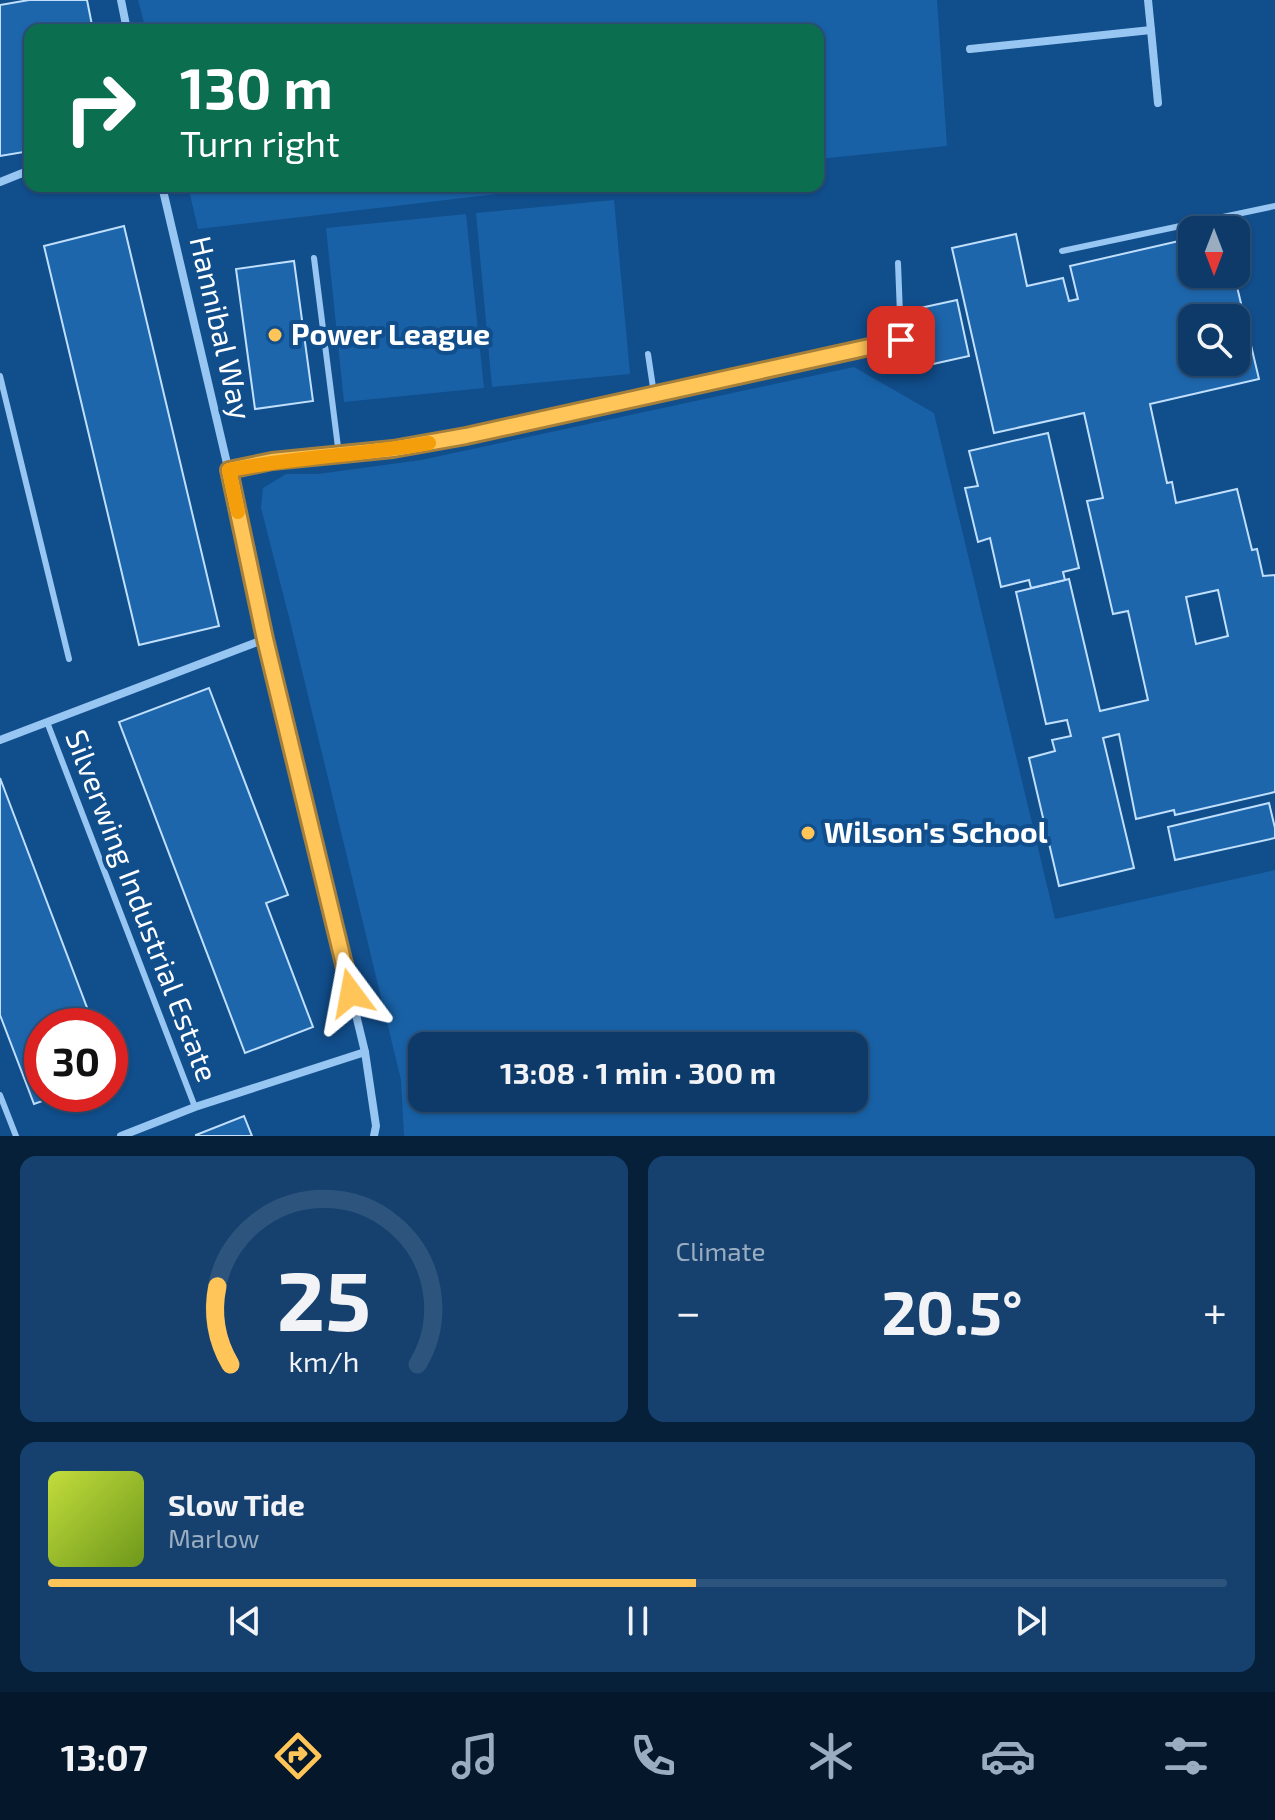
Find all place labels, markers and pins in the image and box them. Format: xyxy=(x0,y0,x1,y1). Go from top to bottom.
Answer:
pin xyxy=(867,306,935,374)
place label: Power League xyxy=(291,315,490,351)
marker: Power League xyxy=(266,326,284,344)
place label: Wilson's School xyxy=(824,813,1048,849)
marker: Wilson's School xyxy=(799,824,817,842)

